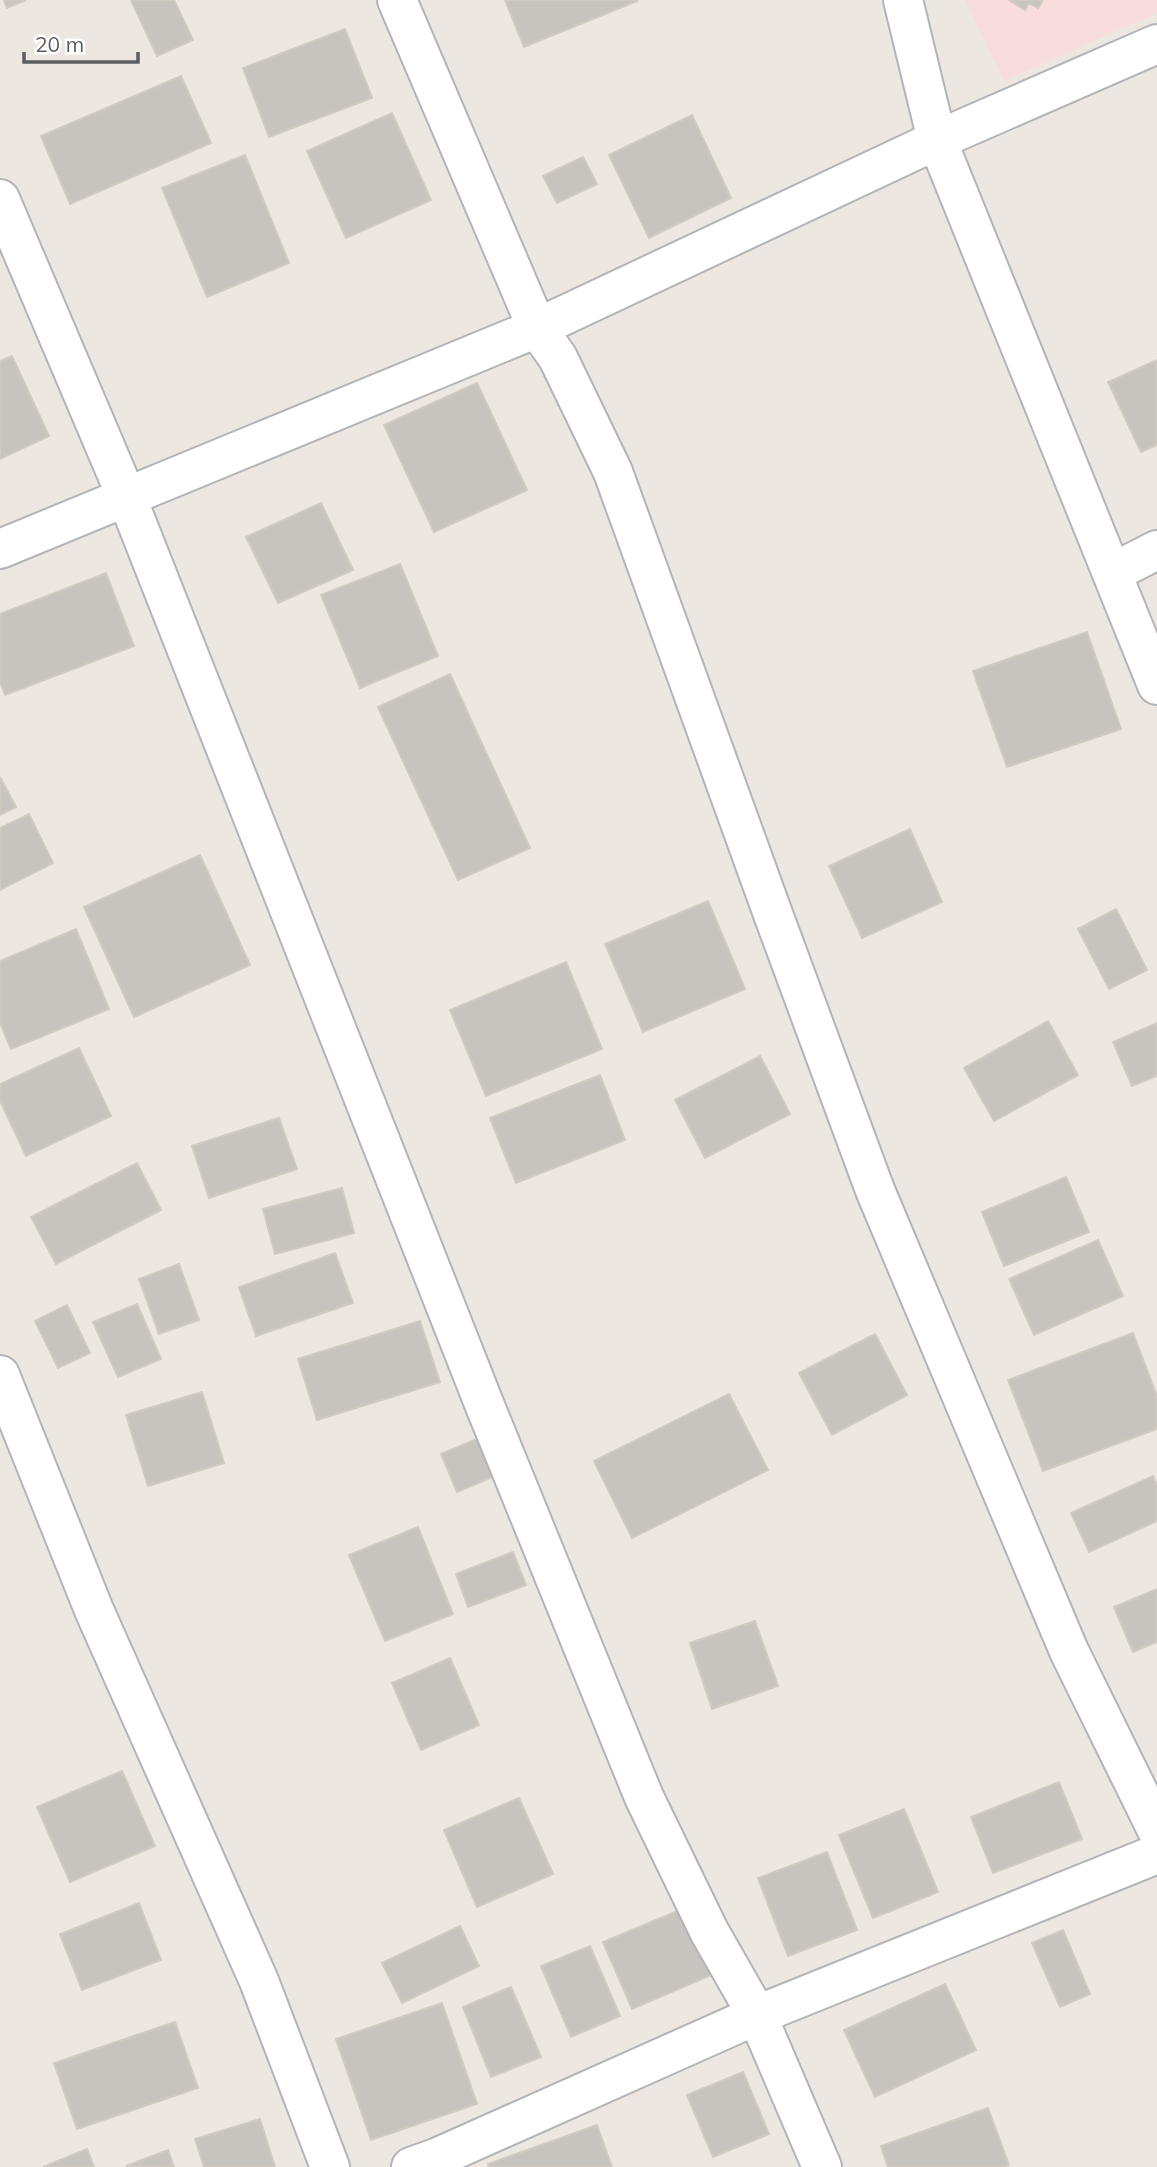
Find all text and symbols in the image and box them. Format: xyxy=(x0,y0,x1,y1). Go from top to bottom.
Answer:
scale bar xyxy=(24,21,138,65)
text: 20 m xyxy=(35,31,84,57)

